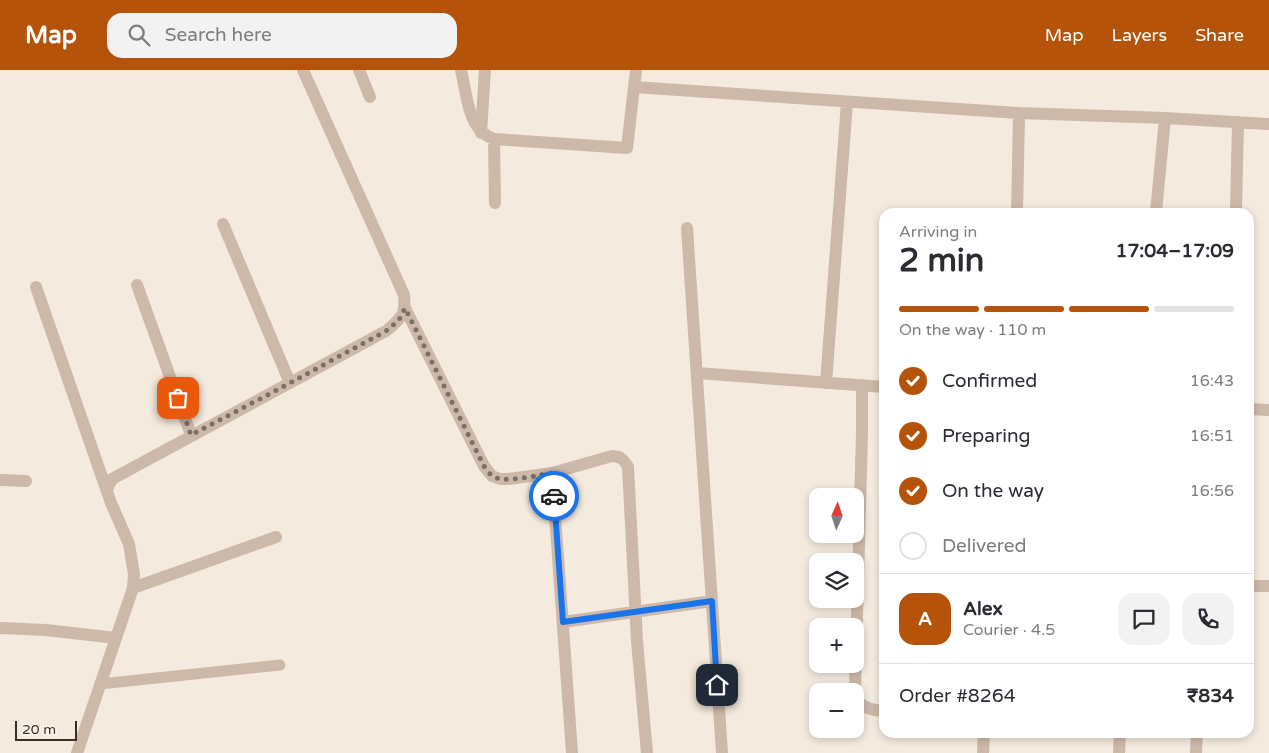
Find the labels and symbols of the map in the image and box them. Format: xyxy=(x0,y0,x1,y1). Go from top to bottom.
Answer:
pin xyxy=(157,377,199,419)
courier xyxy=(529,471,579,521)
north arrow xyxy=(809,488,864,542)
pin xyxy=(696,664,738,706)
scale bar xyxy=(15,718,78,741)

